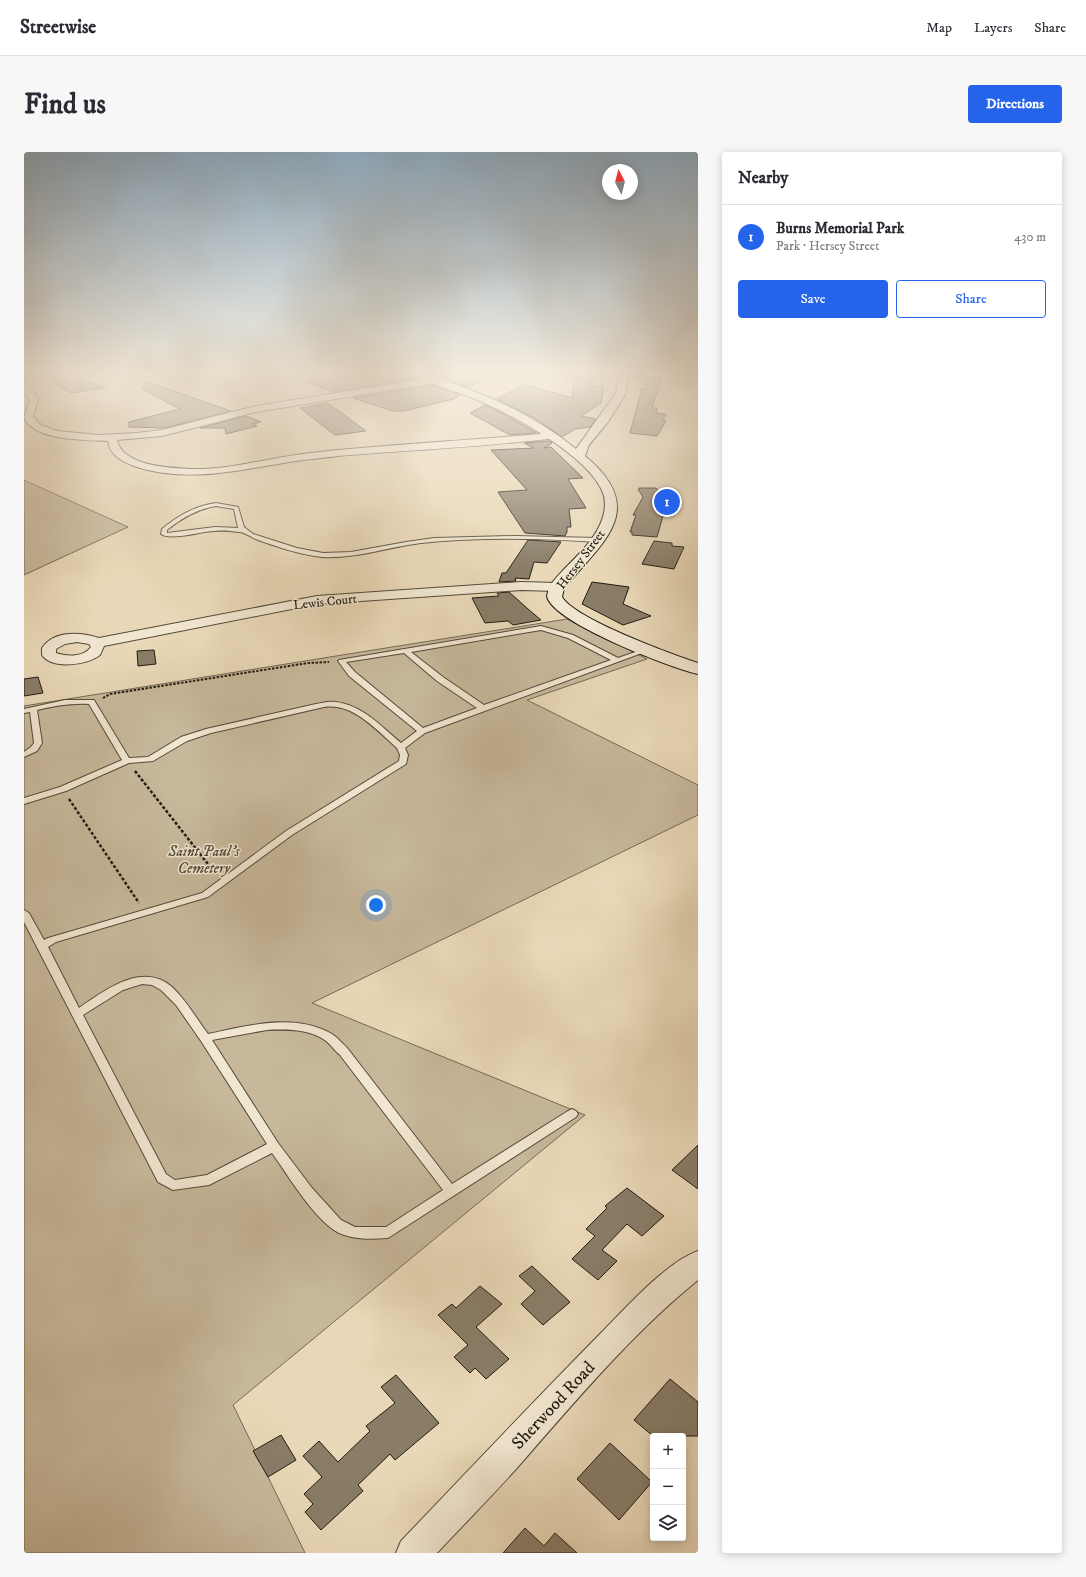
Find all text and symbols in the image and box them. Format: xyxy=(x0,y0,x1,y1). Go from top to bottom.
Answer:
text: Streetwise xyxy=(20,16,96,39)
text: Map xyxy=(926,19,952,37)
text: Layers xyxy=(974,19,1012,37)
text: Share xyxy=(1034,19,1066,37)
button: Directions xyxy=(968,85,1062,123)
text: Find us xyxy=(24,87,106,122)
north arrow xyxy=(602,164,638,200)
text: Nearby xyxy=(738,167,788,189)
text: Burns Memorial Park xyxy=(776,219,904,238)
text: 1 xyxy=(749,229,753,245)
text: 430 m xyxy=(1014,229,1046,245)
text: Park · Hersey Street xyxy=(776,238,879,254)
button: Save xyxy=(738,280,888,318)
button: Share xyxy=(896,280,1046,318)
pin: 1 xyxy=(654,487,680,517)
street label: Hersey Street xyxy=(553,527,608,593)
street label: Lewis Court xyxy=(293,591,358,613)
park label: Saint Paul's Cemetery xyxy=(167,842,240,878)
your location xyxy=(366,895,386,915)
street label: Sherwood Road xyxy=(507,1357,600,1454)
map controls xyxy=(650,1433,686,1541)
button: + xyxy=(650,1433,686,1469)
button: − xyxy=(650,1469,686,1505)
button: layers xyxy=(650,1505,686,1541)

